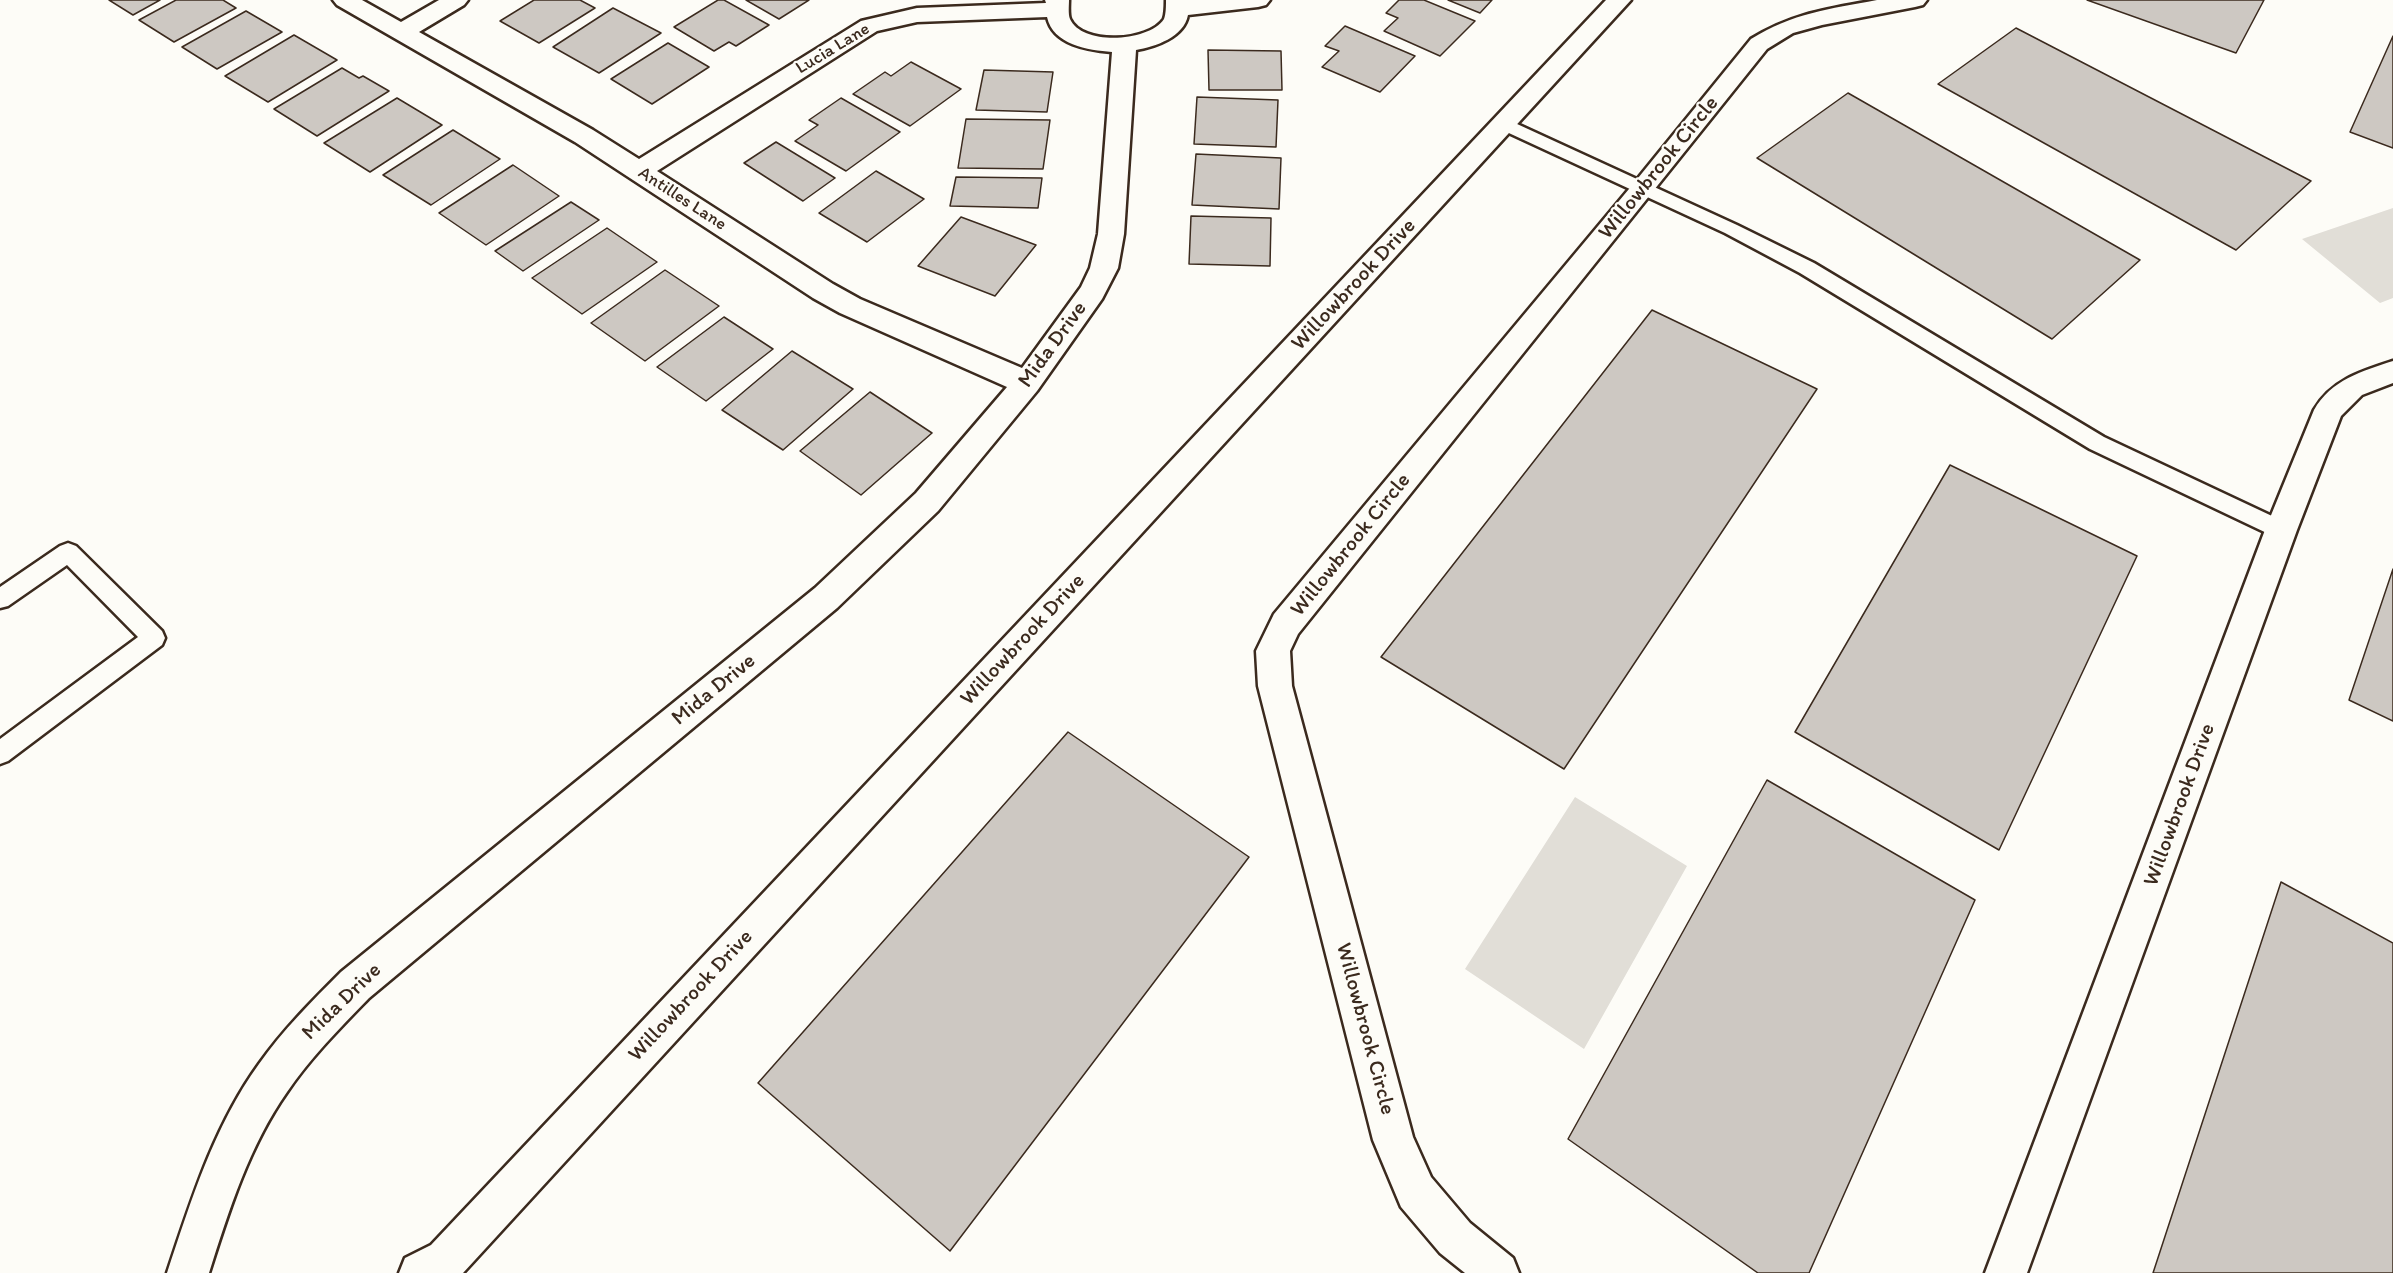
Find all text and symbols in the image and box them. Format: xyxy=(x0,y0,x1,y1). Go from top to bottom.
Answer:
street label: Lucia Lane xyxy=(792,18,874,80)
street label: Willowbrook Circle xyxy=(1593,91,1725,245)
street label: Antilles Lane xyxy=(634,162,730,236)
street label: Willowbrook Drive xyxy=(1286,213,1422,357)
street label: Mida Drive xyxy=(1013,297,1093,393)
street label: Willowbrook Circle xyxy=(1285,468,1417,622)
street label: Willowbrook Drive xyxy=(955,568,1091,712)
street label: Mida Drive xyxy=(667,648,761,732)
street label: Willowbrook Drive xyxy=(2138,720,2222,890)
street label: Willowbrook Drive xyxy=(623,924,759,1068)
street label: Willowbrook Circle xyxy=(1329,940,1401,1118)
street label: Mida Drive xyxy=(297,958,387,1046)

